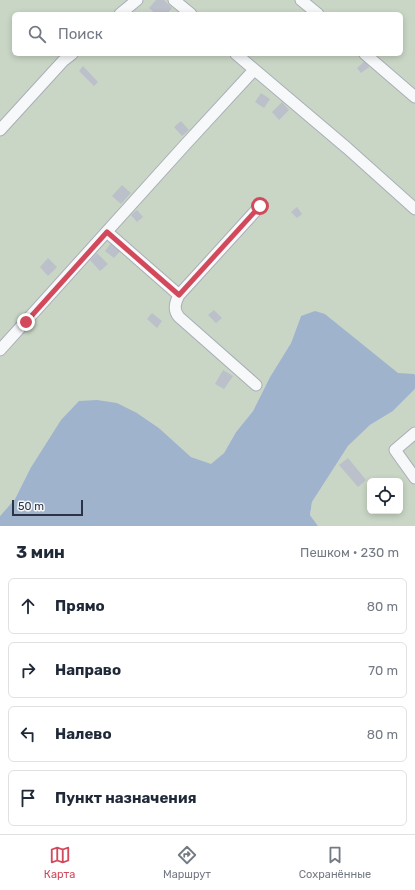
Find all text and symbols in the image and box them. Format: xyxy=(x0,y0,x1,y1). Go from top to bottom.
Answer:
search box xyxy=(12,12,403,56)
icon: search xyxy=(26,23,48,45)
text: Поиск xyxy=(58,25,103,43)
route start xyxy=(251,197,269,215)
route end xyxy=(17,313,35,331)
map controls xyxy=(367,478,403,514)
button: locate xyxy=(367,478,403,514)
scale bar xyxy=(12,498,83,517)
text: 50 m xyxy=(18,500,44,513)
text: 3 мин xyxy=(16,542,65,562)
text: Пешком · 230 m xyxy=(300,545,399,560)
icon: ahead xyxy=(17,595,39,617)
text: Прямо xyxy=(55,597,105,615)
text: 80 m xyxy=(367,599,398,614)
icon: right xyxy=(17,659,39,681)
text: Направо xyxy=(55,661,121,679)
text: 70 m xyxy=(368,663,398,678)
icon: left xyxy=(17,723,39,745)
text: Налево xyxy=(55,725,112,743)
text: 80 m xyxy=(367,727,398,742)
icon: arrive xyxy=(17,787,39,809)
text: Пункт назначения xyxy=(55,789,197,807)
tab: Карта xyxy=(44,844,75,881)
tab: Маршрут xyxy=(163,844,211,881)
tab: Сохранённые xyxy=(299,844,371,881)

